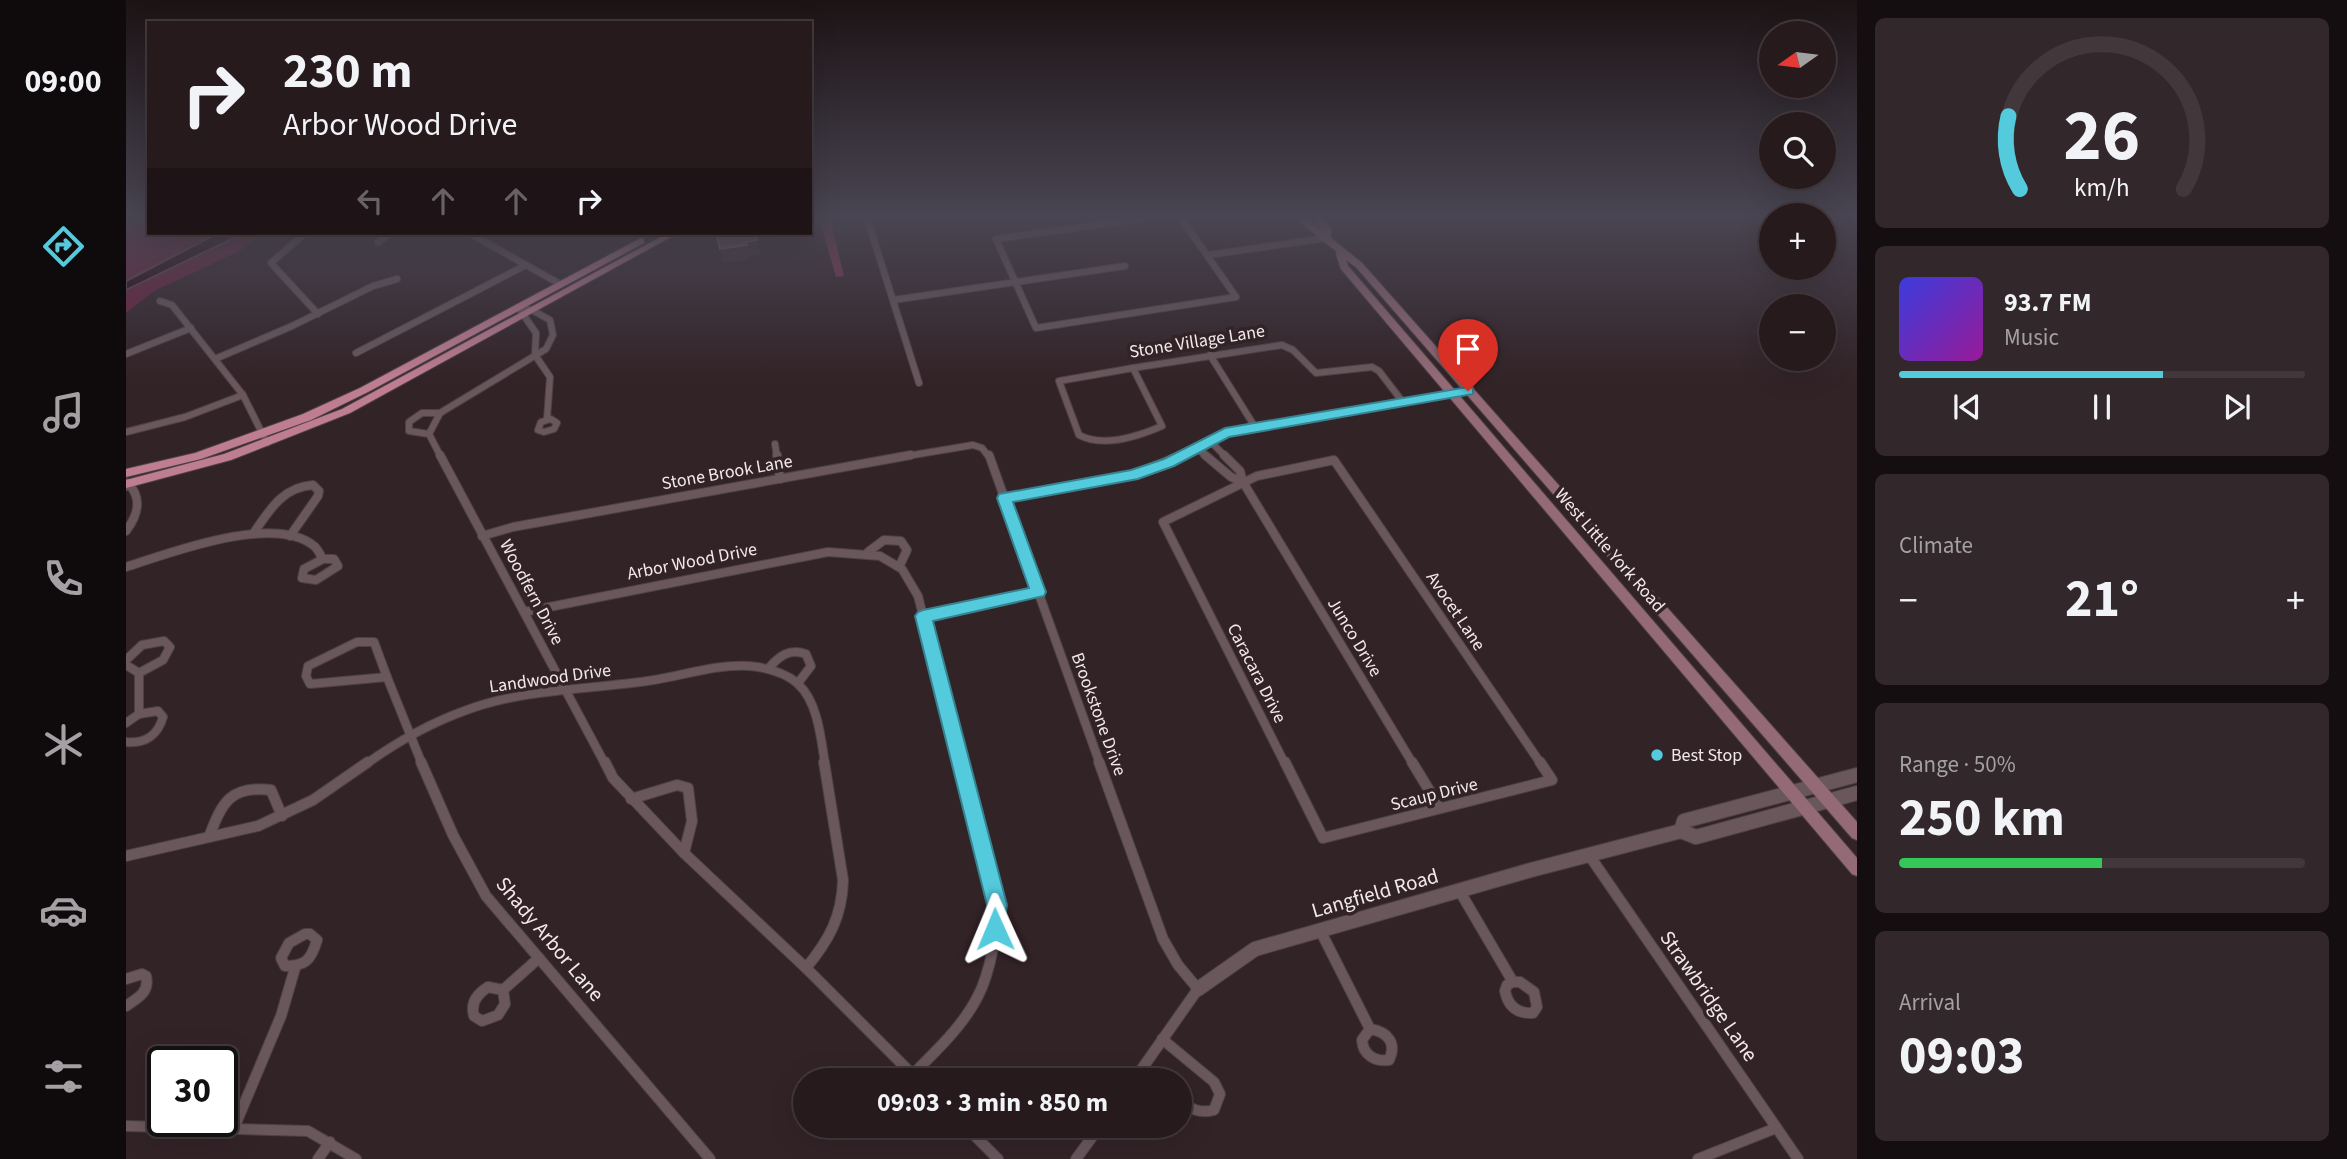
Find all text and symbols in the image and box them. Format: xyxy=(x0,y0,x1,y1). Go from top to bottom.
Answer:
north arrow xyxy=(1759,21,1836,98)
map controls xyxy=(1759,21,1836,371)
text: 230 m xyxy=(283,37,412,107)
icon: right xyxy=(168,49,259,140)
text: 09:00 xyxy=(24,59,102,105)
text: 26 xyxy=(2064,84,2140,188)
text: Arbor Wood Drive xyxy=(283,102,517,148)
button: search xyxy=(1759,112,1836,189)
text: km/h xyxy=(2074,170,2130,206)
icon: left xyxy=(351,182,389,220)
icon: ahead xyxy=(424,182,462,220)
icon: ahead xyxy=(497,182,535,220)
icon: right xyxy=(570,182,608,220)
button: + xyxy=(1759,203,1836,280)
icon: directions xyxy=(39,222,88,271)
text: 93.7 FM xyxy=(2004,284,2092,321)
button: − xyxy=(1759,294,1836,371)
street label: Stone Village Lane xyxy=(1127,318,1267,365)
pin xyxy=(1438,319,1498,391)
text: Music xyxy=(2004,321,2059,354)
icon: arrive xyxy=(1449,330,1487,368)
icon: music xyxy=(39,388,88,437)
icon: previous xyxy=(1948,388,1986,426)
icon: pause xyxy=(2083,388,2121,426)
icon: next xyxy=(2218,388,2256,426)
street label: Stone Brook Lane xyxy=(660,449,795,496)
street label: West Little York Road xyxy=(1549,483,1671,618)
text: Climate xyxy=(1899,529,1973,562)
street label: Woodfern Drive xyxy=(493,535,570,650)
street label: Arbor Wood Drive xyxy=(625,537,759,586)
icon: phone xyxy=(39,554,88,603)
text: 21° xyxy=(2065,563,2139,637)
street label: Avocet Lane xyxy=(1420,567,1491,656)
text: − xyxy=(1899,574,1918,628)
text: + xyxy=(2286,574,2305,628)
street label: Junco Drive xyxy=(1321,593,1388,682)
street label: Caracara Drive xyxy=(1221,619,1292,727)
street label: Brookstone Drive xyxy=(1065,649,1132,779)
street label: Landwood Drive xyxy=(488,658,613,699)
icon: climate xyxy=(39,720,88,769)
place label: Best Stop xyxy=(1671,743,1742,768)
marker: Best Stop xyxy=(1649,747,1665,763)
text: Range · 50% xyxy=(1899,748,2016,781)
street label: Scaup Drive xyxy=(1388,772,1480,817)
text: 250 km xyxy=(1899,782,2065,856)
street label: Langfield Road xyxy=(1308,861,1442,925)
street label: Shady Arbor Lane xyxy=(489,870,611,1008)
icon: car xyxy=(39,886,88,935)
position arrow xyxy=(958,892,1032,966)
street label: Strawbridge Lane xyxy=(1653,924,1765,1068)
text: Arrival xyxy=(1899,986,1961,1019)
text: 09:03 xyxy=(1899,1020,2024,1094)
speed limit sign: 30 xyxy=(147,1046,238,1137)
icon: filters xyxy=(39,1052,88,1101)
text: 09:03 · 3 min · 850 m xyxy=(877,1084,1108,1121)

